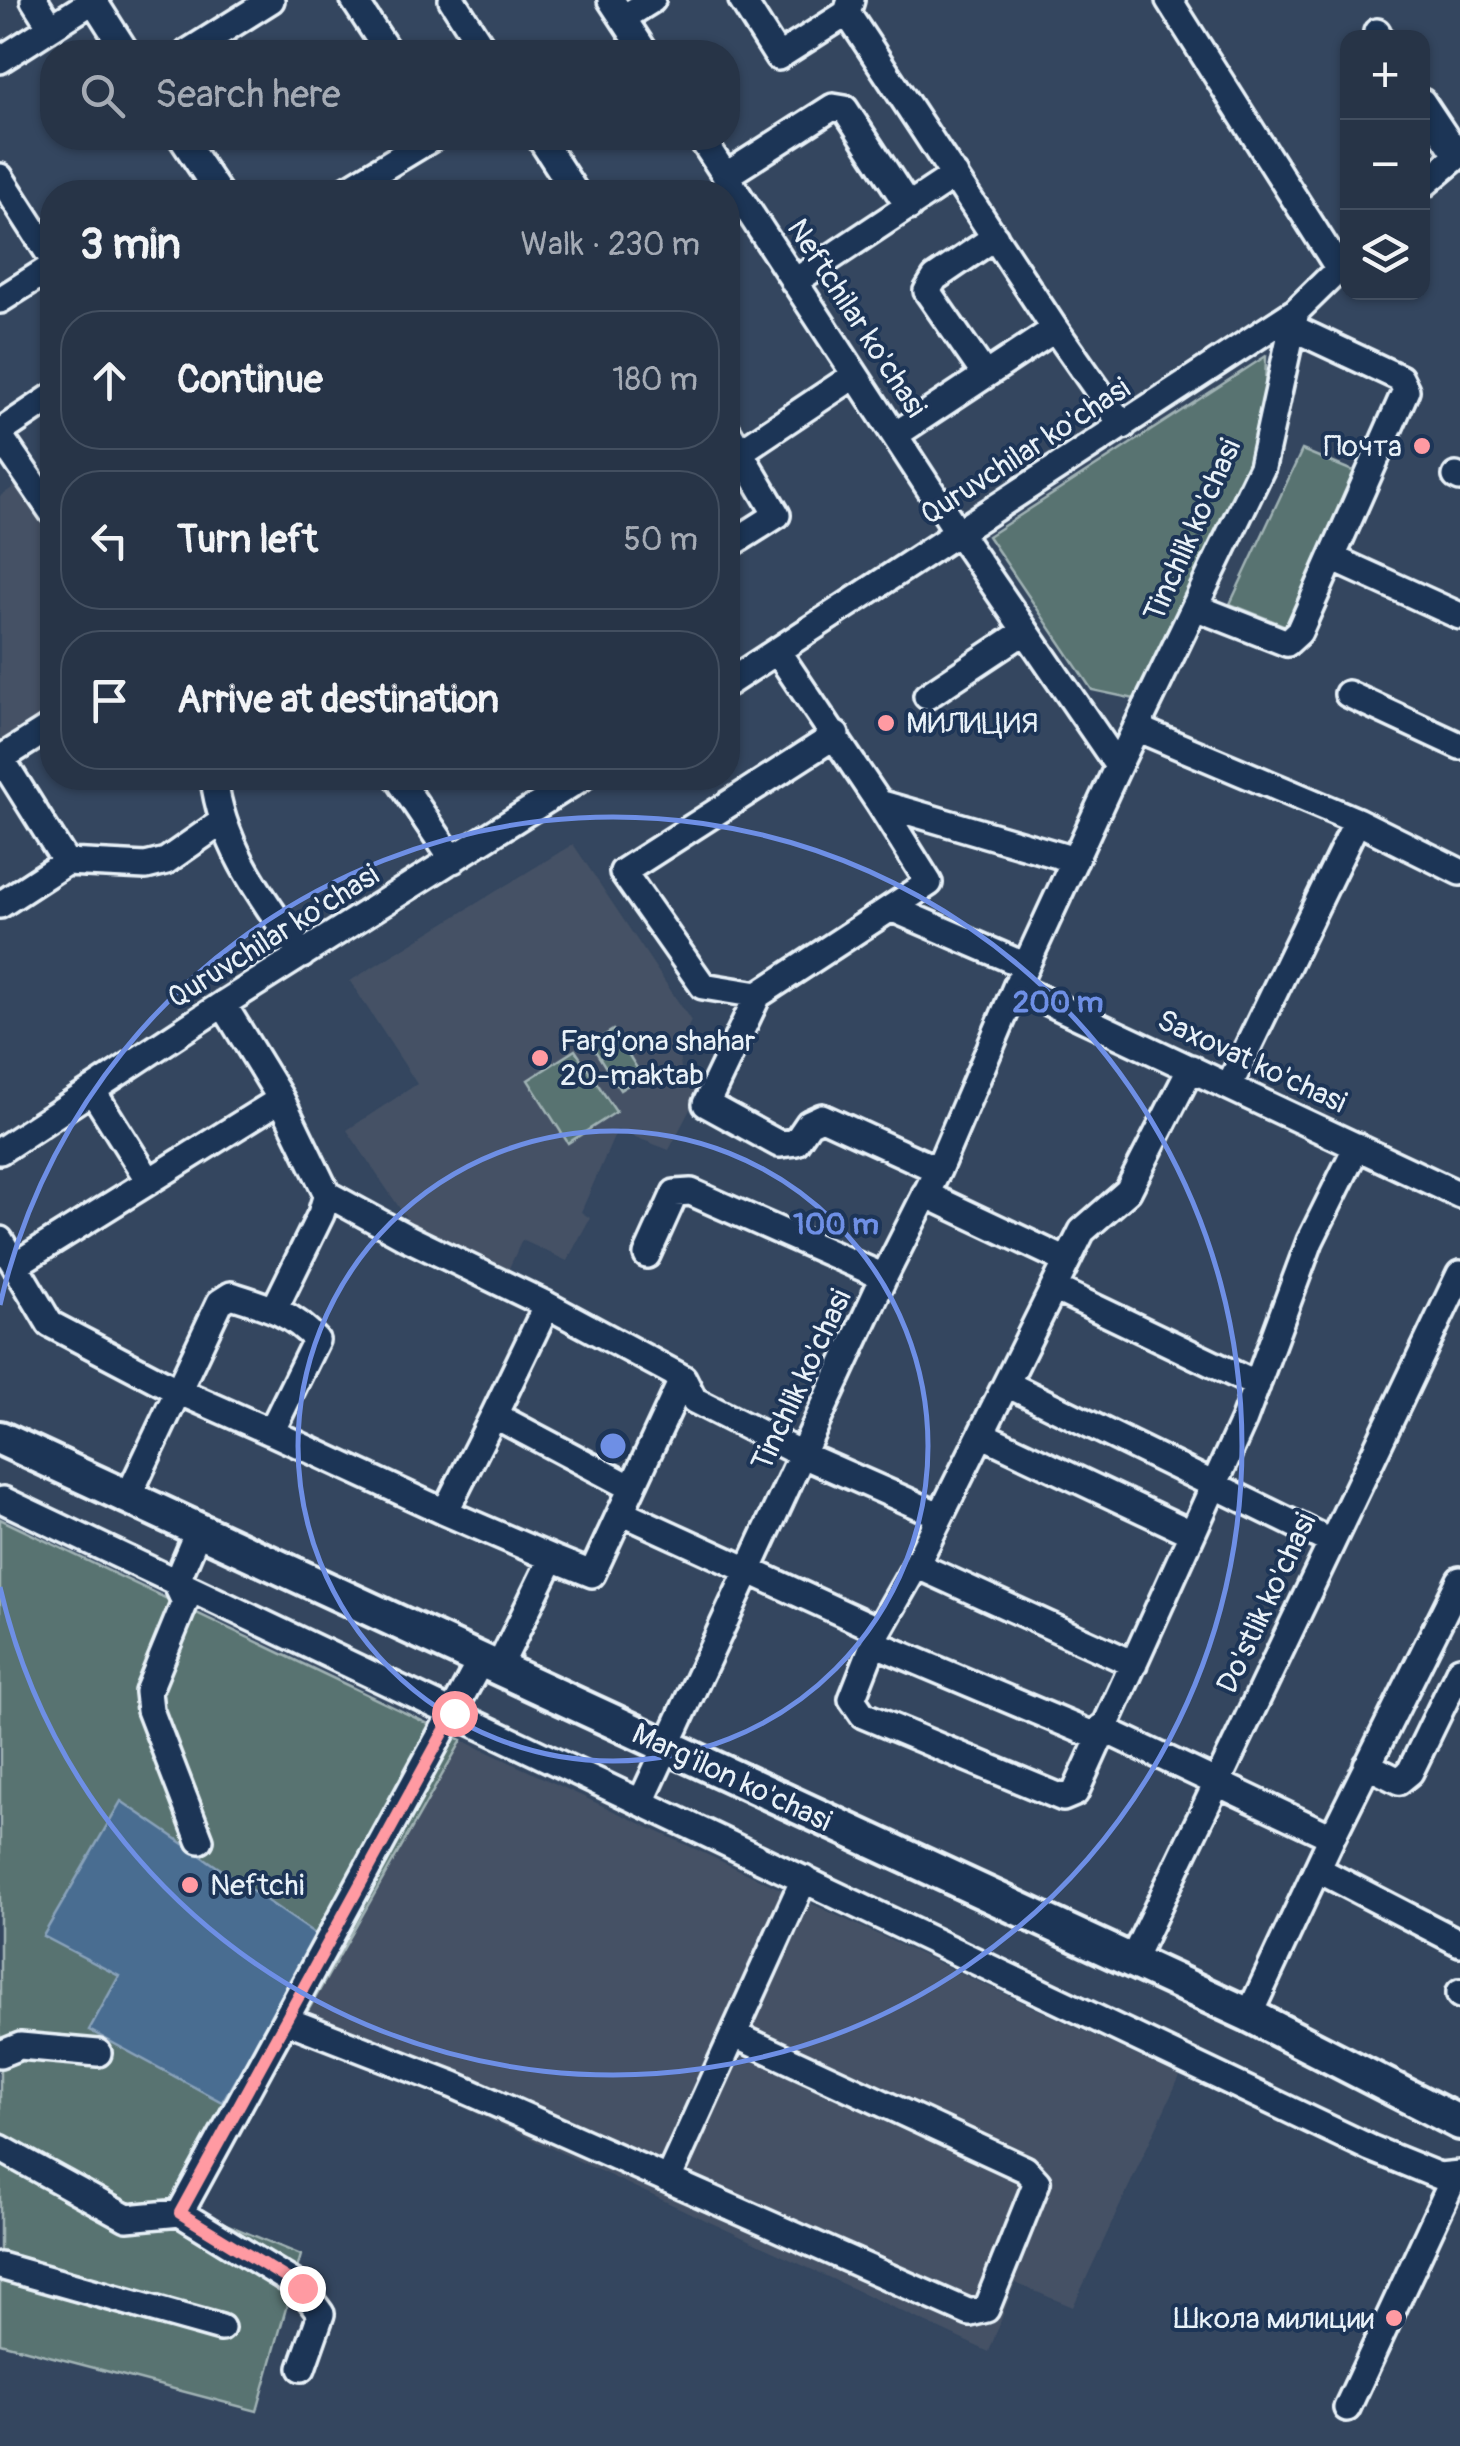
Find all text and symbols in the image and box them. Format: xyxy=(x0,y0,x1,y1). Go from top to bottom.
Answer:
map controls xyxy=(1340,30,1430,300)
button: + xyxy=(1340,30,1430,120)
search box xyxy=(40,40,740,150)
icon: search xyxy=(75,68,130,123)
text: Search here xyxy=(155,71,341,119)
button: − xyxy=(1340,120,1430,210)
button: layers xyxy=(1340,210,1430,300)
street label: Neftchilar ko'chasi xyxy=(779,212,935,424)
text: 3 min xyxy=(80,219,181,271)
text: Walk · 230 m xyxy=(521,225,700,265)
icon: ahead xyxy=(82,353,137,408)
text: Continue xyxy=(177,356,323,404)
text: 180 m xyxy=(612,360,698,400)
street label: Quruvchilar ko'chasi xyxy=(913,370,1137,533)
place label: Почта xyxy=(1324,428,1402,465)
street label: Tinchlik ko'chasi xyxy=(1136,433,1249,627)
marker: Почта xyxy=(1411,435,1433,457)
icon: left xyxy=(82,513,137,568)
text: Turn left xyxy=(177,516,318,564)
text: 50 m xyxy=(623,520,698,560)
icon: arrive xyxy=(82,673,137,728)
text: Arrive at destination xyxy=(177,676,499,724)
place label: МИЛИЦИЯ xyxy=(906,705,1038,742)
marker: МИЛИЦИЯ xyxy=(875,712,897,734)
street label: Quruvchilar ko'chasi xyxy=(161,856,386,1016)
text: 200 m xyxy=(1013,984,1103,1021)
street label: Saxovat ko'chasi xyxy=(1151,1002,1352,1121)
place label: Farg'ona shahar 20-maktab xyxy=(560,1023,756,1094)
marker: Farg'ona shahar 20-maktab xyxy=(529,1047,551,1069)
text: 100 m xyxy=(793,1206,879,1243)
street label: Tinchlik ko'chasi xyxy=(743,1284,860,1477)
centre of rings xyxy=(595,1428,631,1464)
street label: Do'stlik ko'chasi xyxy=(1209,1507,1324,1699)
route start xyxy=(432,1691,478,1737)
street label: Marg'ilon ko'chasi xyxy=(626,1715,837,1840)
place label: Neftchi xyxy=(210,1867,304,1904)
marker: Neftchi xyxy=(179,1874,201,1896)
route end xyxy=(280,2266,326,2312)
place label: Школа милиции xyxy=(1174,2300,1374,2337)
marker: Школа милиции xyxy=(1383,2307,1405,2329)

